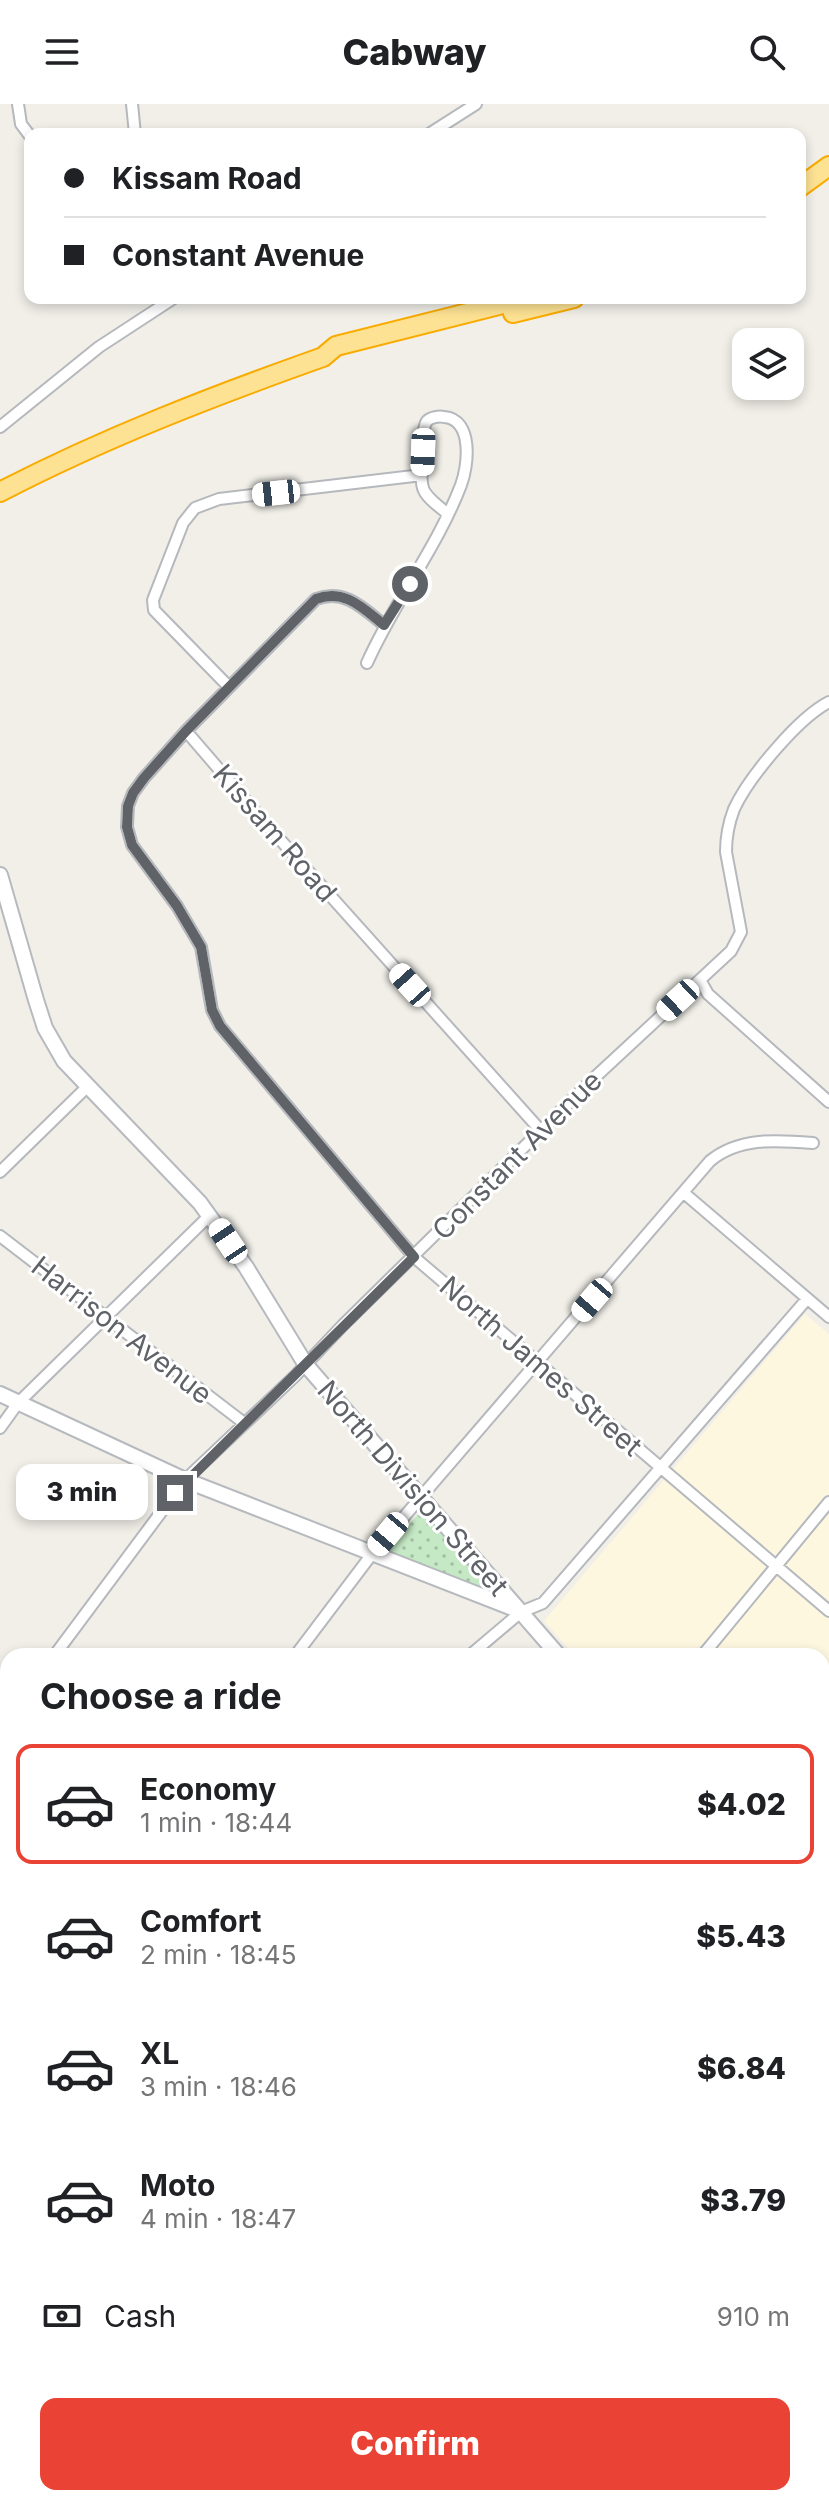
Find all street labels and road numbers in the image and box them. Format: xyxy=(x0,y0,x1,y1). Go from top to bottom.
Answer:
street label: Kissam Road xyxy=(206,757,344,909)
street label: Constant Avenue xyxy=(425,1063,609,1247)
street label: Harrison Avenue xyxy=(25,1249,219,1411)
street label: North James Street xyxy=(433,1269,649,1463)
street label: North Division Street xyxy=(310,1374,516,1602)

